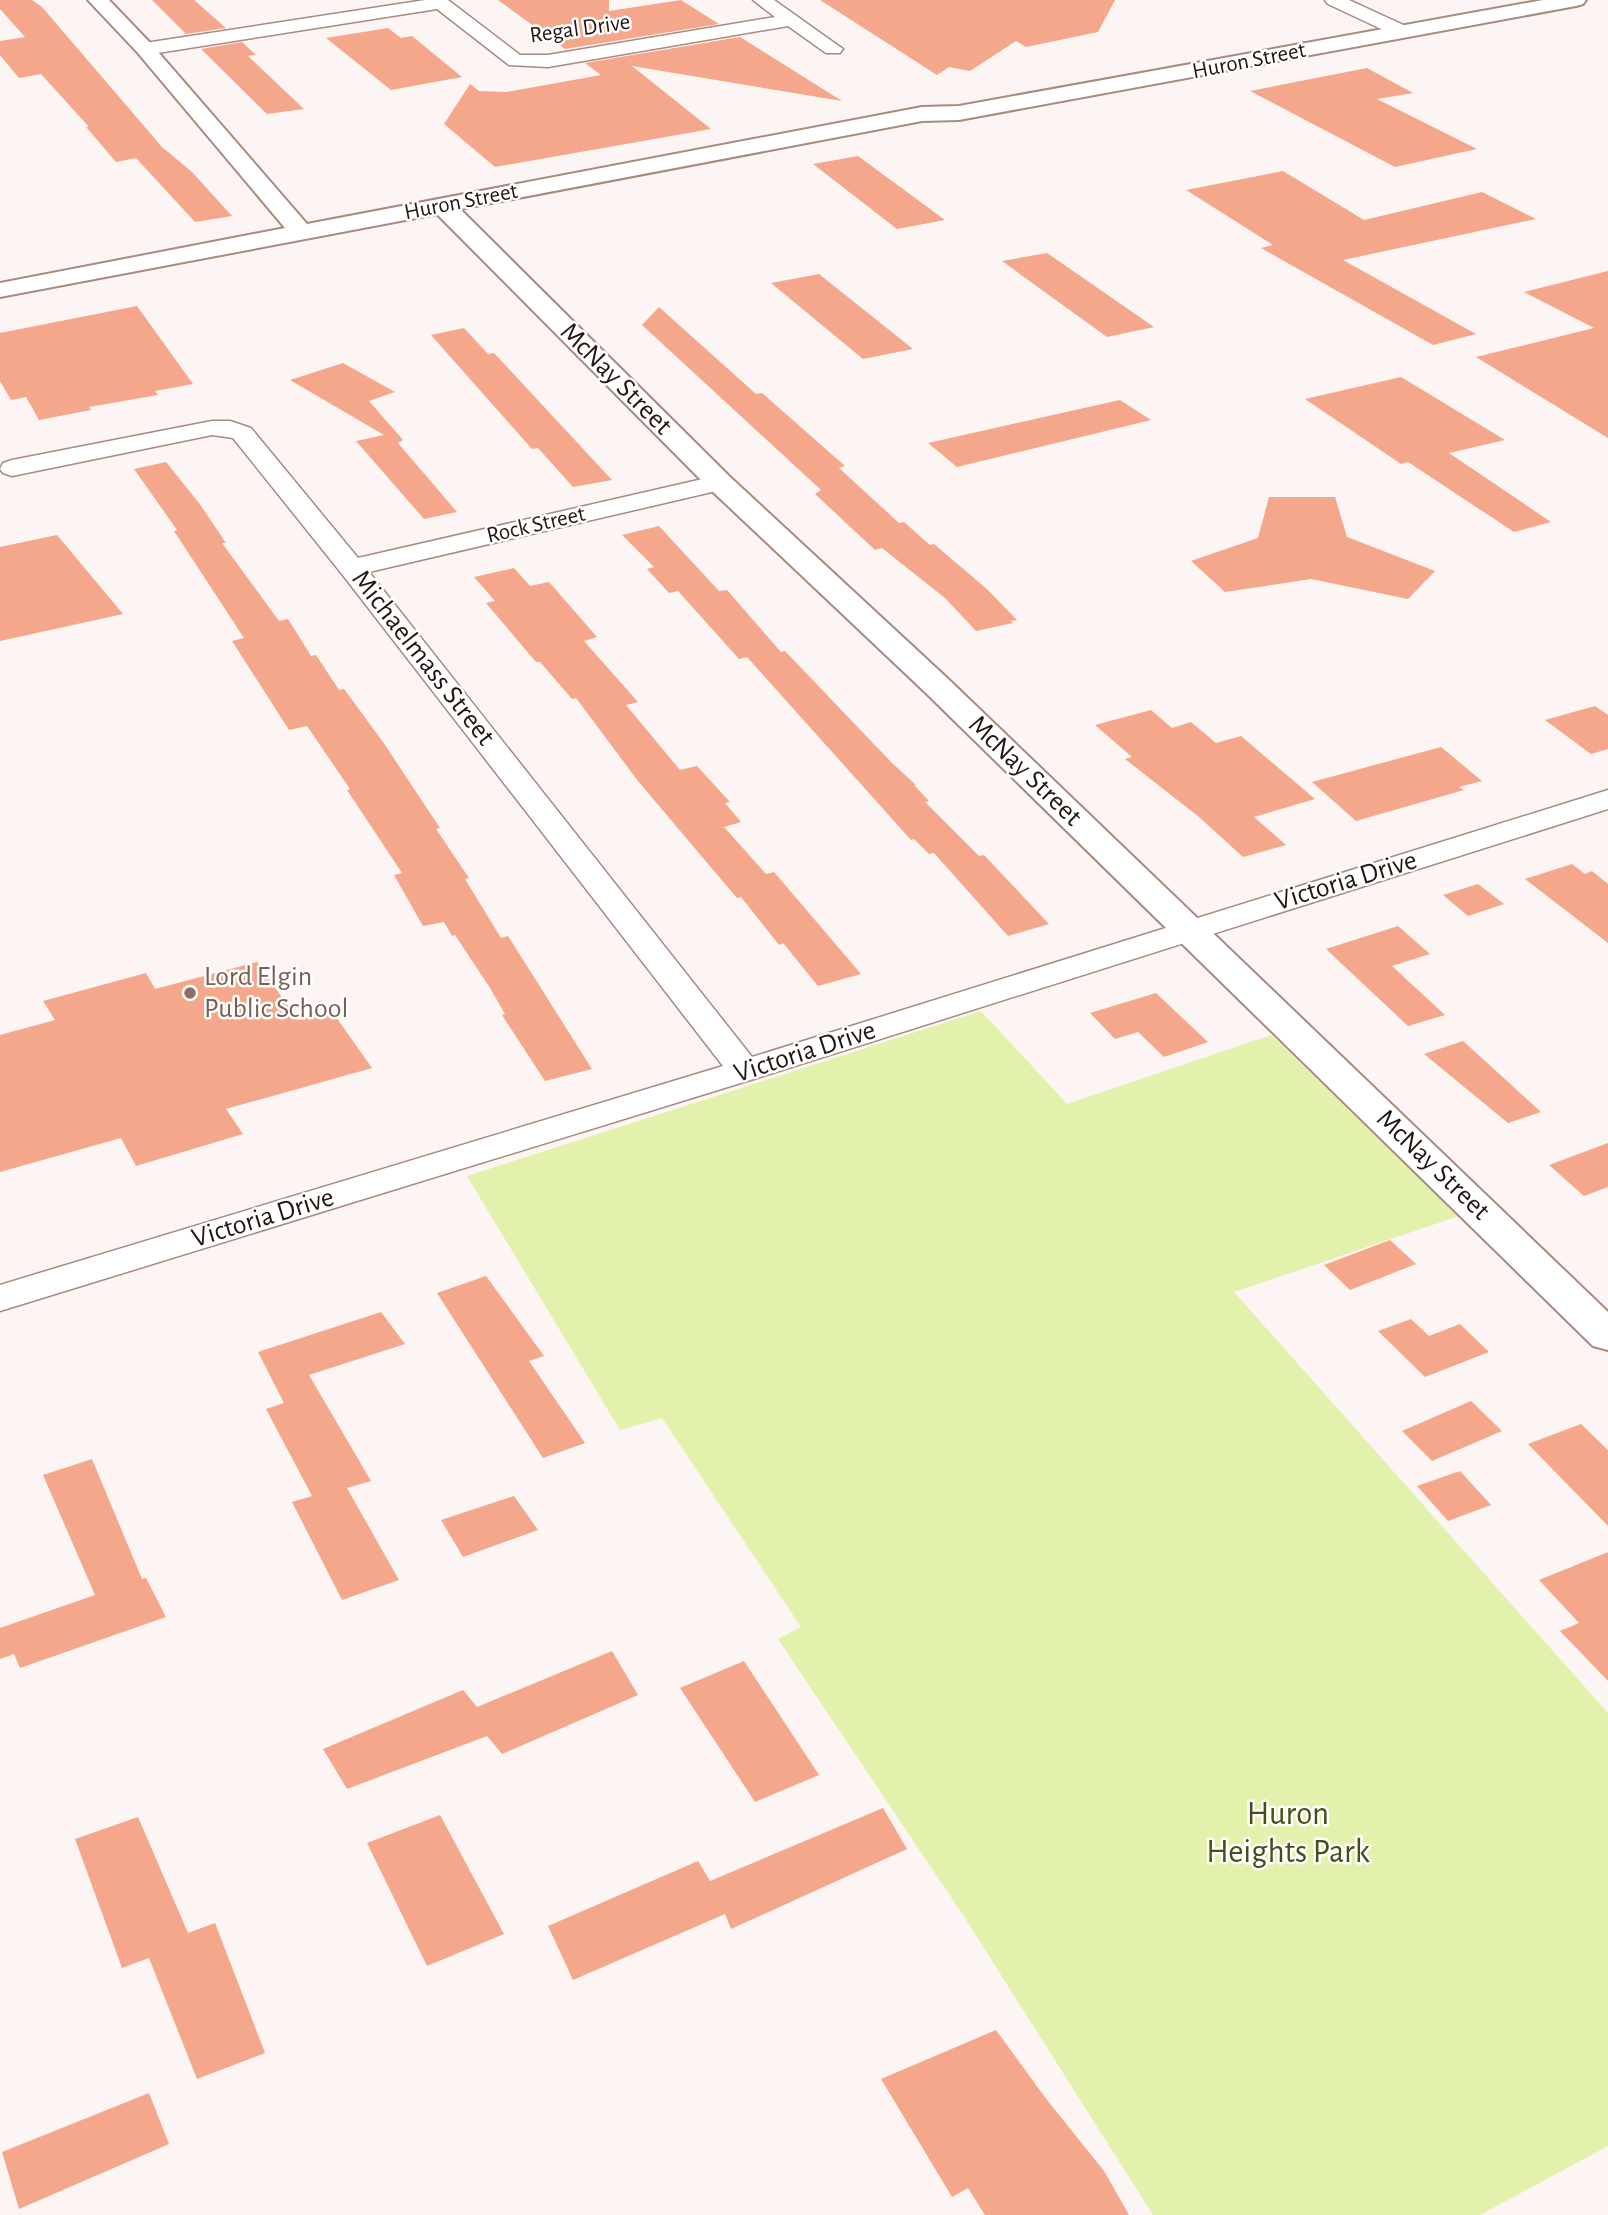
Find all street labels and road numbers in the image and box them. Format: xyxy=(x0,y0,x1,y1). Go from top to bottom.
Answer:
street label: Regal Drive xyxy=(528,11,632,47)
street label: Huron Street xyxy=(1190,39,1308,83)
street label: Huron Street xyxy=(402,180,520,224)
street label: McNay Street xyxy=(555,318,677,440)
street label: Rock Street xyxy=(484,502,588,548)
street label: Michaelmass Street xyxy=(346,565,500,751)
street label: McNay Street xyxy=(963,711,1087,832)
street label: Victoria Drive xyxy=(1272,846,1420,916)
street label: Victoria Drive xyxy=(731,1016,879,1088)
street label: McNay Street xyxy=(1371,1105,1495,1226)
street label: Victoria Drive xyxy=(189,1183,337,1253)

